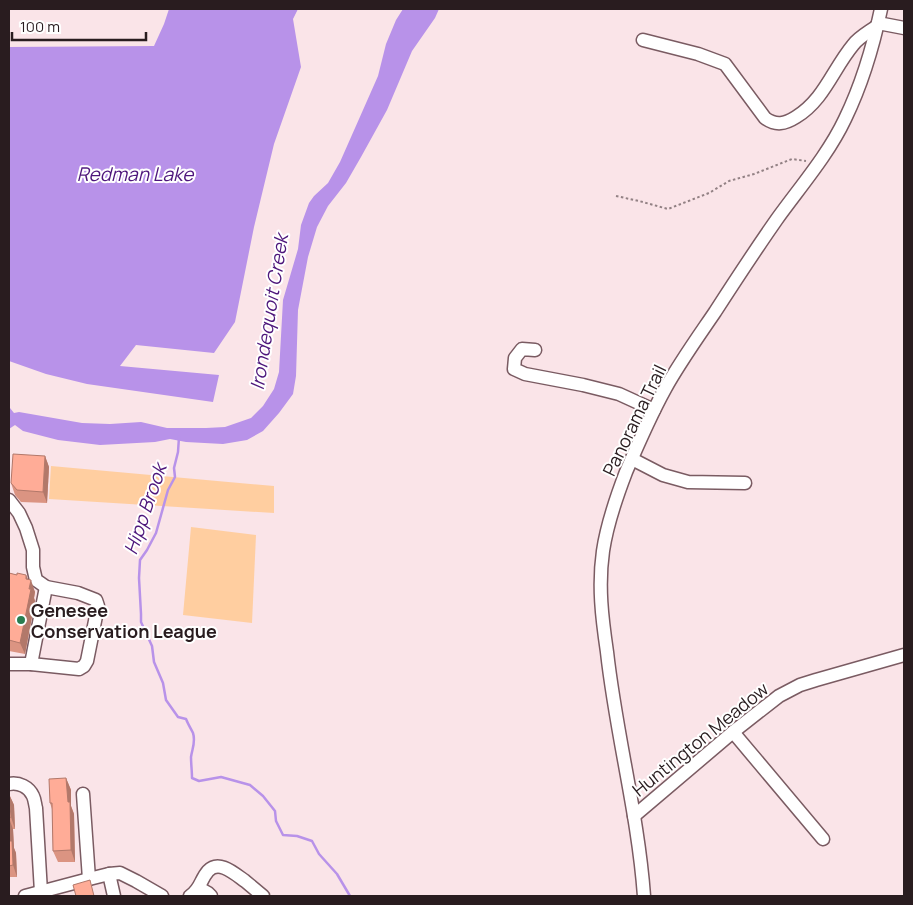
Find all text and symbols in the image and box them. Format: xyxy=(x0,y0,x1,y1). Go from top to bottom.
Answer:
scale bar xyxy=(12,10,146,42)
text: 100 m xyxy=(20,16,60,37)
water label: Redman Lake xyxy=(77,161,195,187)
water label: Irondequoit Creek xyxy=(244,230,295,392)
street label: Panorama Trail xyxy=(597,360,671,480)
water label: Hipp Brook xyxy=(117,458,173,558)
place label: Genesee Conservation League xyxy=(31,598,217,643)
marker: Genesee Conservation League xyxy=(15,614,27,626)
street label: Huntington Meadow xyxy=(627,677,773,801)

